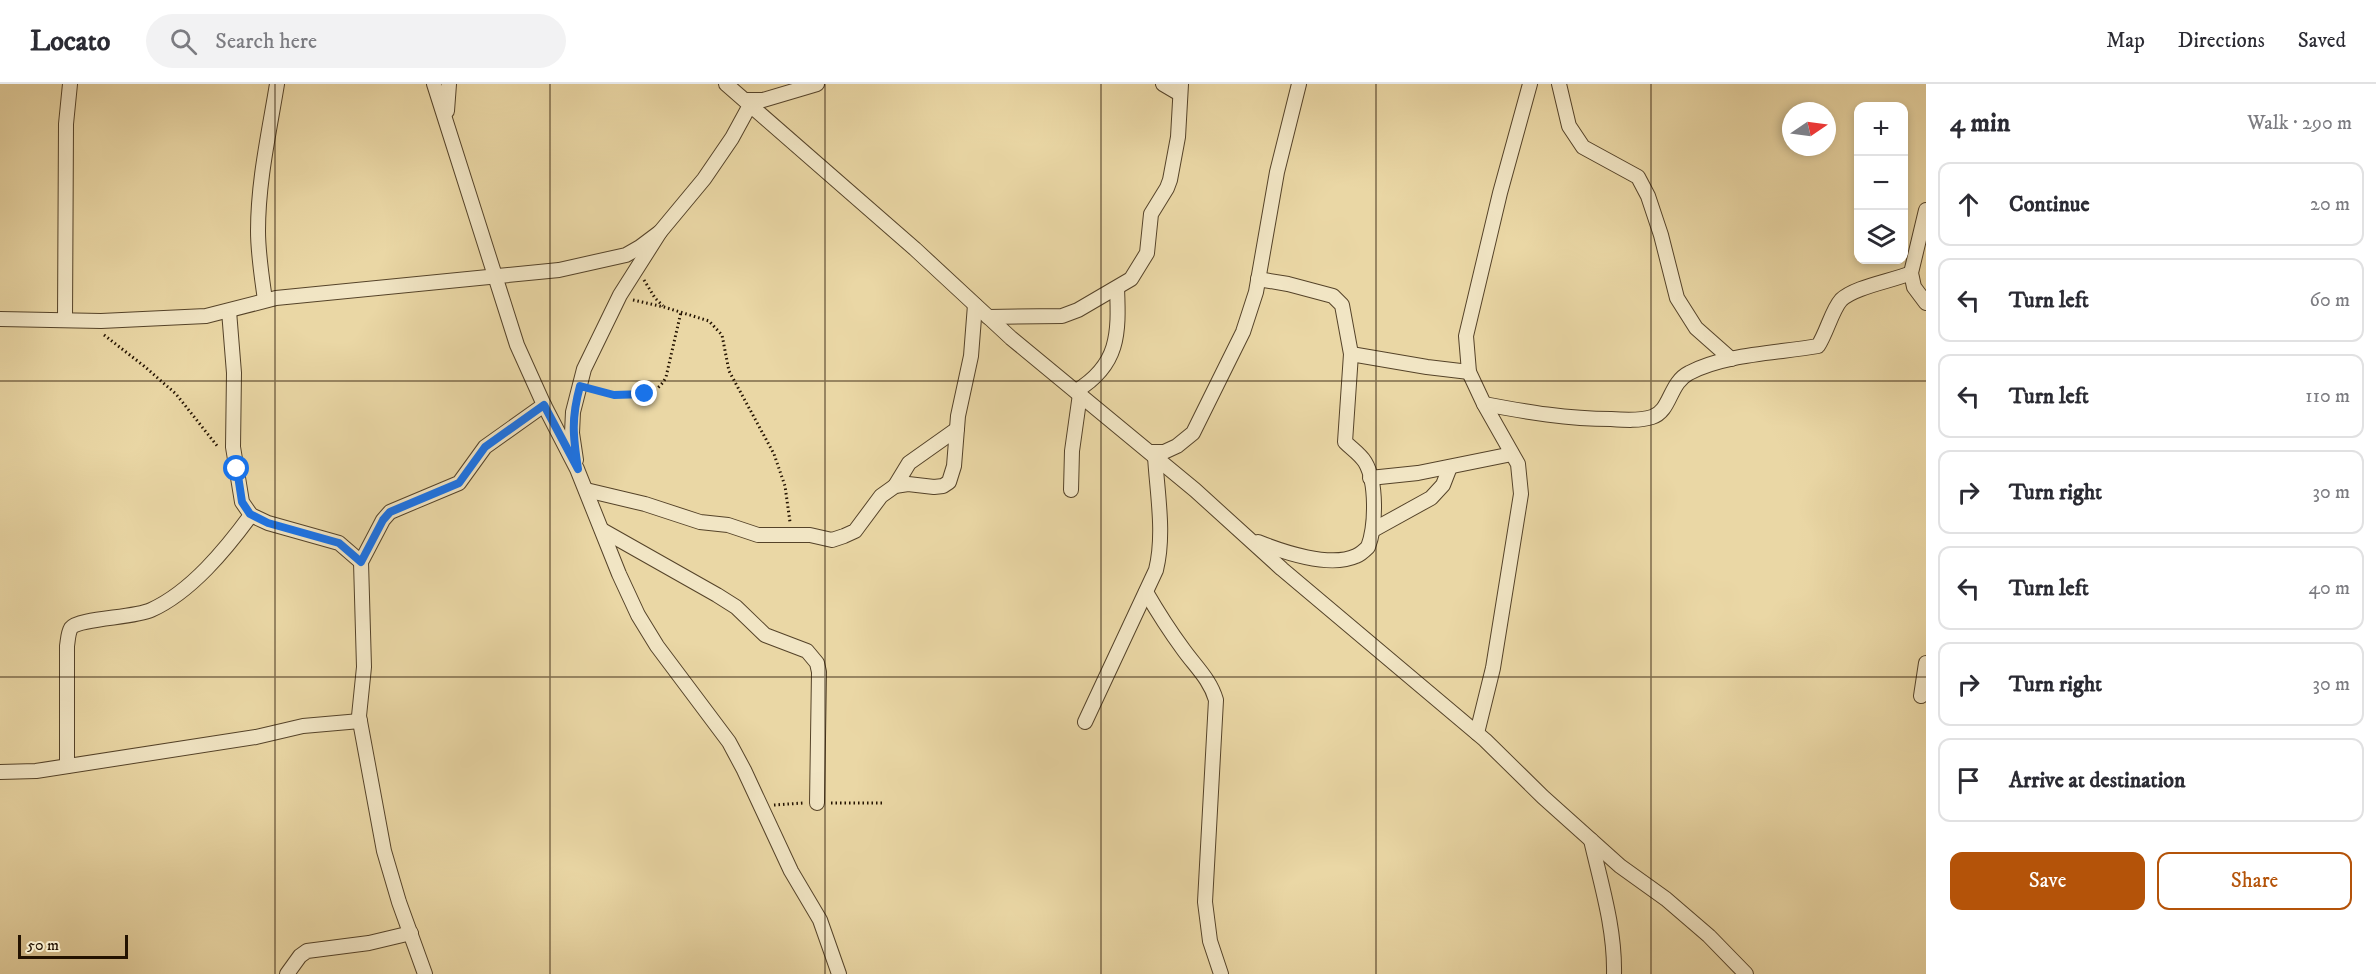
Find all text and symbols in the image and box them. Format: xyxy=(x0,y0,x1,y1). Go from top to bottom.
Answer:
search box xyxy=(146,14,566,68)
text: Locato xyxy=(30,24,110,59)
icon: search xyxy=(167,25,200,58)
text: Search here xyxy=(215,28,317,55)
text: Map xyxy=(2106,28,2145,54)
text: Directions xyxy=(2178,28,2265,54)
text: Saved xyxy=(2298,28,2346,54)
north arrow xyxy=(1782,102,1836,156)
map controls xyxy=(1854,102,1908,264)
button: + xyxy=(1854,102,1908,156)
text: 4 min xyxy=(1950,107,2010,140)
text: Walk · 290 m xyxy=(2247,111,2352,136)
button: − xyxy=(1854,156,1908,210)
icon: ahead xyxy=(1952,188,1985,221)
text: Continue xyxy=(2009,191,2090,218)
text: 20 m xyxy=(2310,192,2350,217)
button: layers xyxy=(1854,210,1908,264)
icon: left xyxy=(1952,284,1985,317)
text: Turn left xyxy=(2009,287,2089,314)
text: 60 m xyxy=(2310,288,2350,313)
route end xyxy=(631,380,657,406)
icon: left xyxy=(1952,380,1985,413)
text: Turn left xyxy=(2009,383,2089,410)
text: 110 m xyxy=(2305,384,2350,409)
route start xyxy=(223,455,249,481)
icon: right xyxy=(1952,476,1985,509)
text: Turn right xyxy=(2009,479,2102,506)
text: 30 m xyxy=(2312,480,2350,505)
icon: left xyxy=(1952,572,1985,605)
text: Turn left xyxy=(2009,575,2089,602)
text: 40 m xyxy=(2308,576,2350,601)
icon: right xyxy=(1952,668,1985,701)
text: Turn right xyxy=(2009,671,2102,698)
text: 30 m xyxy=(2312,672,2350,697)
icon: arrive xyxy=(1952,764,1985,797)
text: Arrive at destination xyxy=(2009,767,2186,794)
button: Save xyxy=(1950,852,2145,910)
button: Share xyxy=(2157,852,2352,910)
scale bar xyxy=(18,932,128,960)
text: 50 m xyxy=(27,935,59,955)

